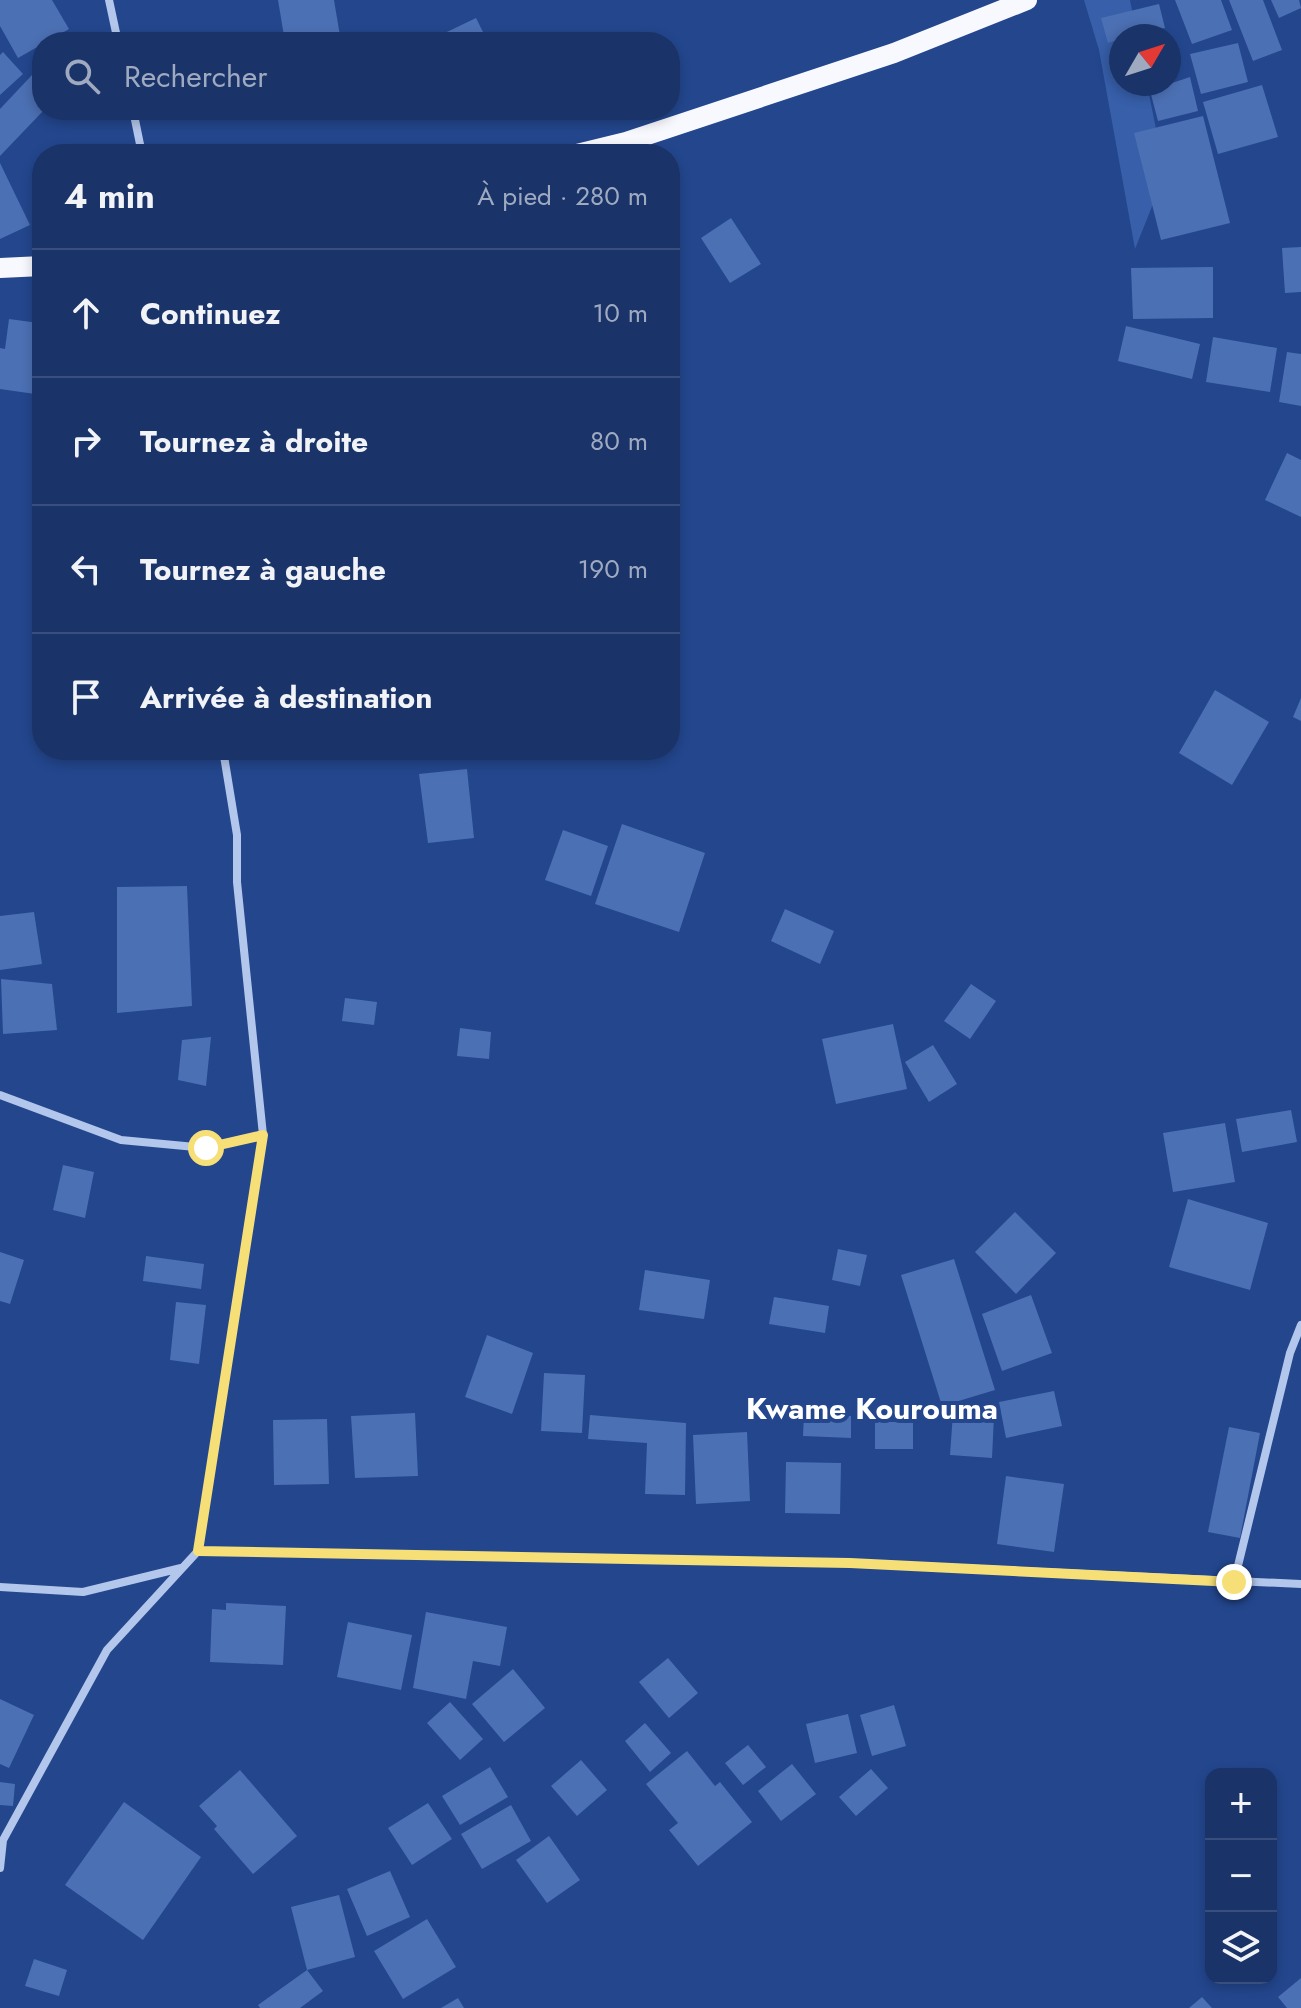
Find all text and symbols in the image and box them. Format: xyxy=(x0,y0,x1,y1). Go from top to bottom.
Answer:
north arrow xyxy=(1109,24,1181,96)
search box xyxy=(32,32,680,120)
icon: search xyxy=(60,54,104,98)
text: Rechercher xyxy=(124,55,267,98)
text: 4 min xyxy=(64,172,155,221)
text: À pied · 280 m xyxy=(477,177,648,215)
icon: ahead xyxy=(64,291,108,335)
text: Continuez xyxy=(140,292,281,335)
text: 10 m xyxy=(593,294,648,332)
icon: right xyxy=(64,419,108,463)
text: Tournez à droite xyxy=(140,420,368,463)
text: 80 m xyxy=(590,422,648,460)
icon: left xyxy=(64,547,108,591)
text: Tournez à gauche xyxy=(140,548,386,591)
text: 190 m xyxy=(578,550,648,588)
icon: arrive xyxy=(64,675,108,719)
text: Arrivée à destination xyxy=(140,676,432,719)
route start xyxy=(188,1130,224,1166)
district label: Kwame Kourouma xyxy=(746,1387,998,1430)
route end xyxy=(1216,1564,1252,1600)
map controls xyxy=(1205,1768,1277,1984)
button: + xyxy=(1205,1768,1277,1840)
button: − xyxy=(1205,1840,1277,1912)
button: layers xyxy=(1205,1912,1277,1984)

